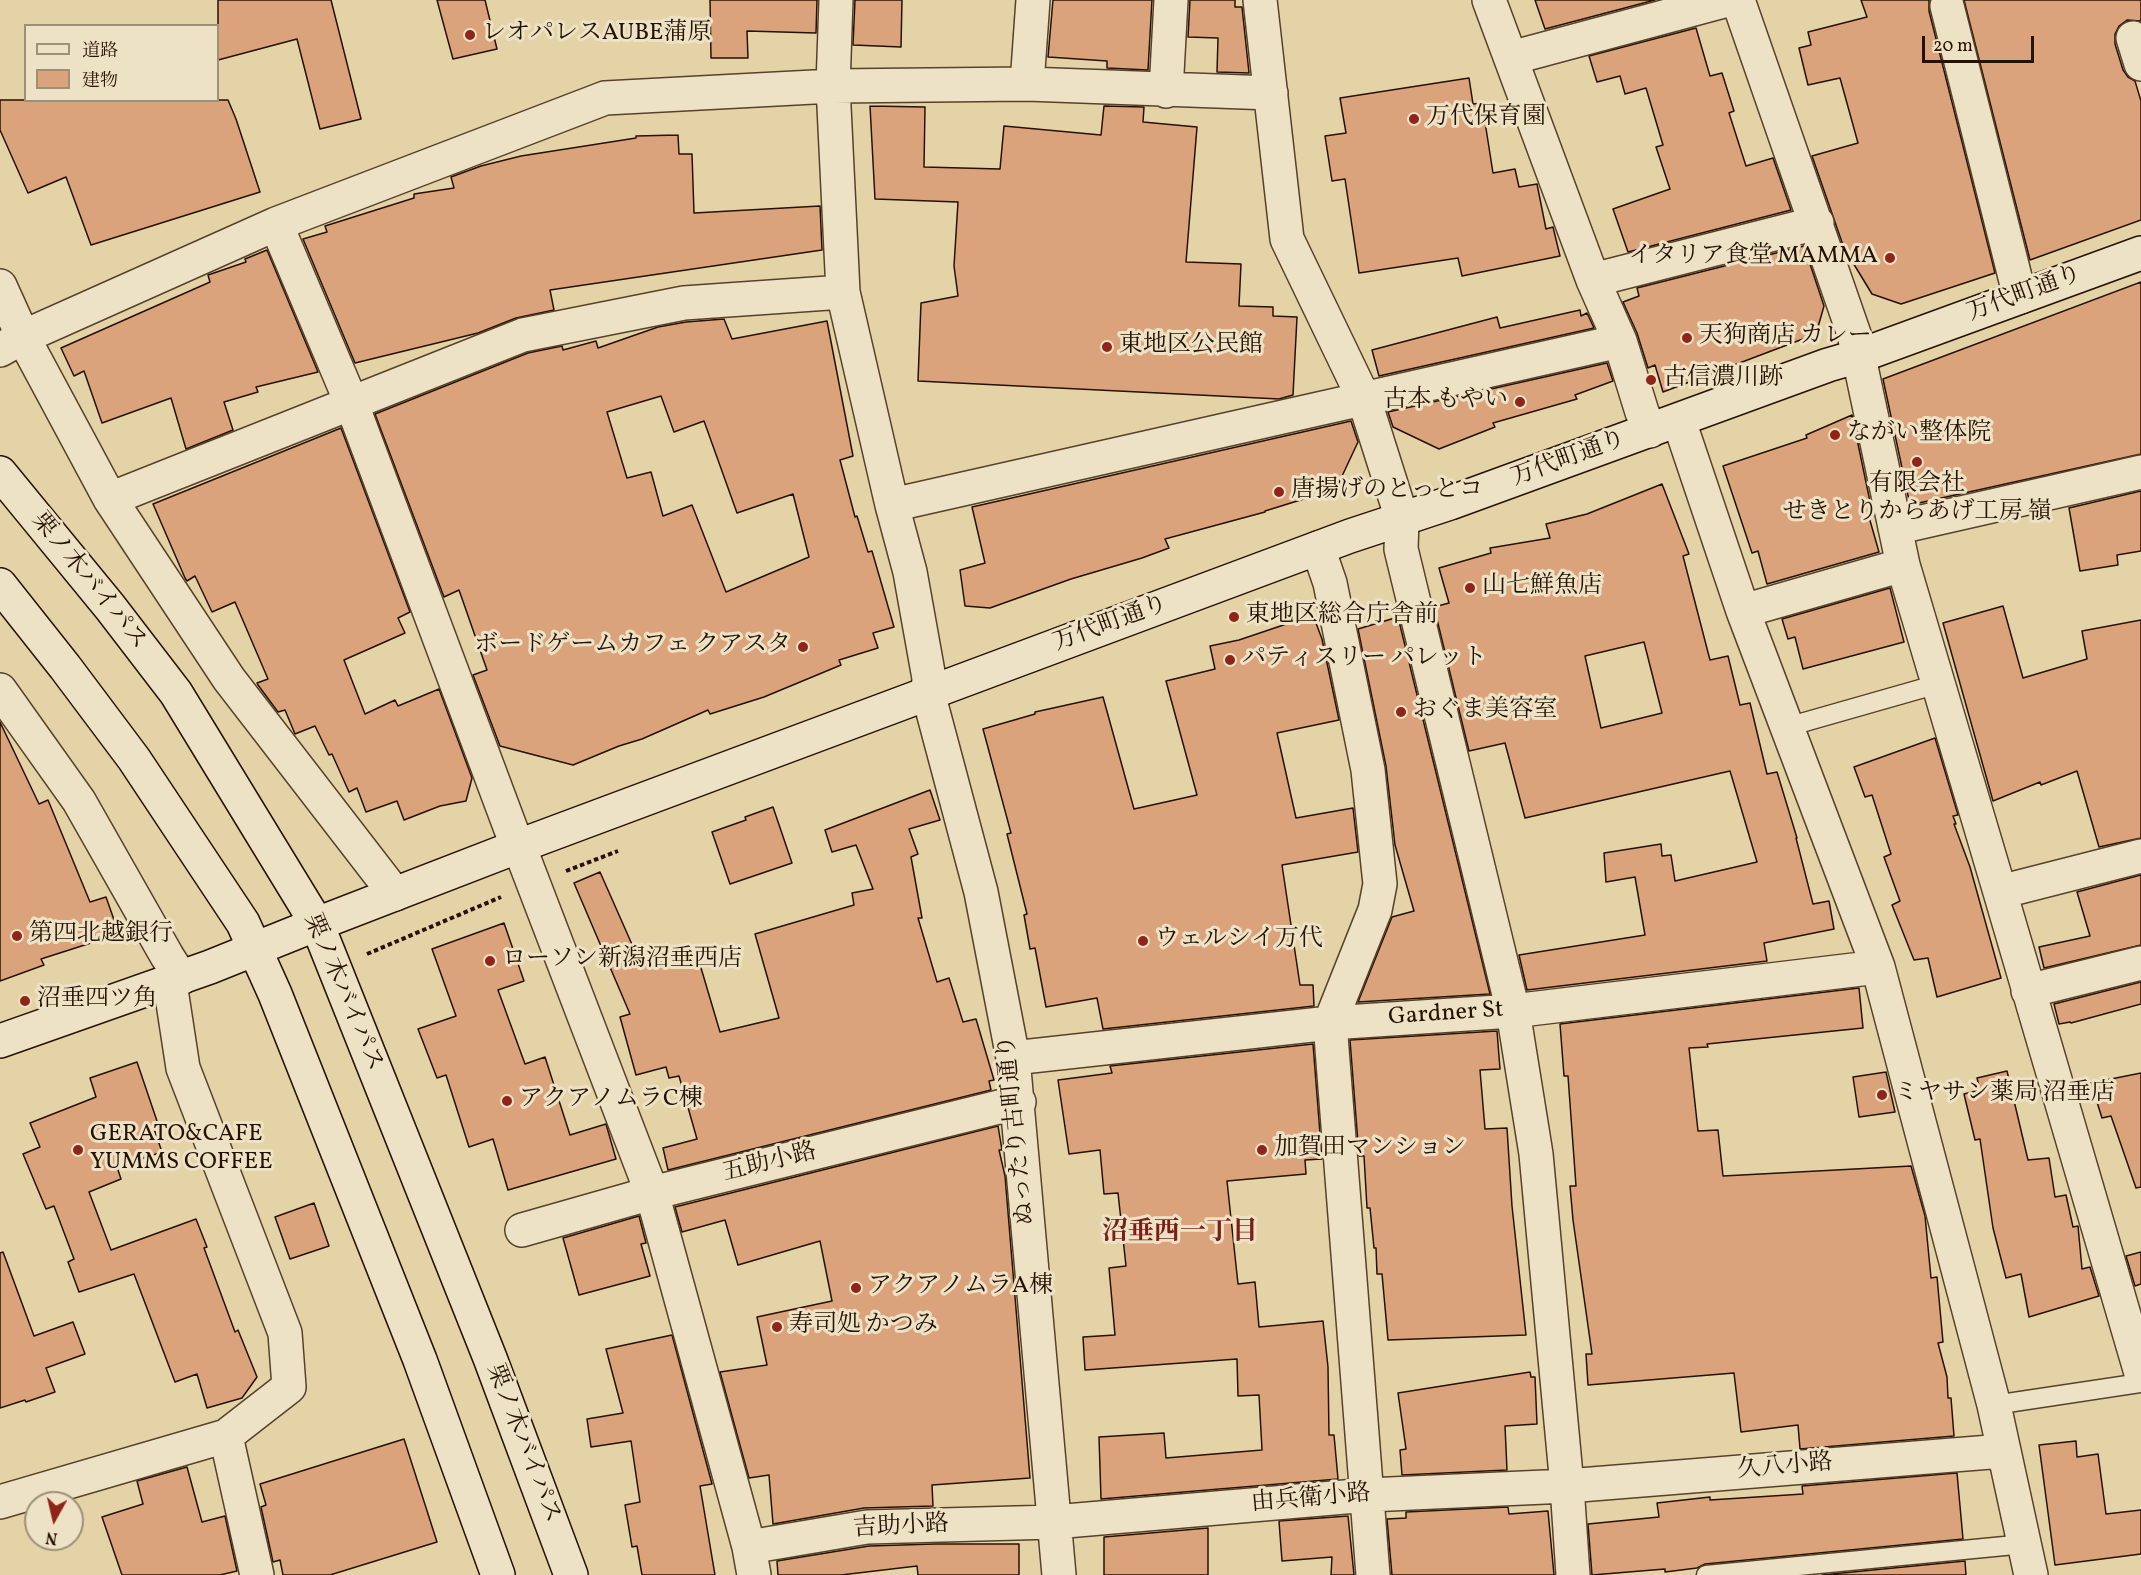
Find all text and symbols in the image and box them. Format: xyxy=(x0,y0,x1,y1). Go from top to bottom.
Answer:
place label: レオパレスAUBE蒲原 xyxy=(482,21,712,49)
legend xyxy=(24,24,219,102)
scale bar xyxy=(1925,24,2038,62)
marker: レオパレスAUBE蒲原 xyxy=(463,28,477,42)
text: 20 m xyxy=(1933,34,1973,59)
text: 道路 xyxy=(82,39,118,64)
text: 建物 xyxy=(82,69,118,94)
place label: 万代保育園 xyxy=(1426,105,1546,133)
marker: 万代保育園 xyxy=(1407,112,1421,126)
place label: イタリア食堂 MAMMA xyxy=(1628,244,1878,272)
marker: イタリア食堂 MAMMA xyxy=(1883,251,1897,265)
street label: 万代町通り xyxy=(1964,261,2086,329)
place label: 天狗商店 カレー xyxy=(1699,324,1872,352)
marker: 天狗商店 カレー xyxy=(1680,331,1694,345)
place label: 東地区公民館 xyxy=(1119,333,1263,361)
marker: 東地区公民館 xyxy=(1100,340,1114,354)
place label: 古信濃川跡 xyxy=(1663,366,1783,394)
marker: 古信濃川跡 xyxy=(1644,373,1658,387)
place label: 古本 もやい xyxy=(1383,388,1508,416)
marker: 古本 もやい xyxy=(1513,395,1527,409)
place label: ながい整体院 xyxy=(1847,421,1991,449)
street label: 万代町通り xyxy=(1508,426,1630,494)
marker: ながい整体院 xyxy=(1828,428,1842,442)
marker: 有限会社 せきとりからあげ工房 嶺 xyxy=(1910,455,1924,469)
place label: 有限会社 せきとりからあげ工房 嶺 xyxy=(1783,472,2051,528)
place label: 唐揚げのとっとコ xyxy=(1291,478,1483,506)
marker: 唐揚げのとっとコ xyxy=(1272,485,1286,499)
street label: 栗ノ木バイパス xyxy=(24,508,152,656)
place label: 山七鮮魚店 xyxy=(1482,574,1602,602)
marker: 山七鮮魚店 xyxy=(1463,581,1477,595)
street label: 万代町通り xyxy=(1050,591,1172,659)
place label: 東地区総合庁舎前 xyxy=(1246,603,1438,631)
marker: 東地区総合庁舎前 xyxy=(1227,610,1241,624)
place label: ボードゲームカフェ クアスタ xyxy=(474,633,791,661)
marker: ボードゲームカフェ クアスタ xyxy=(796,640,810,654)
place label: パティスリー パレット xyxy=(1242,646,1487,674)
marker: パティスリー パレット xyxy=(1223,653,1237,667)
place label: おぐま美容室 xyxy=(1413,698,1557,726)
marker: おぐま美容室 xyxy=(1394,705,1408,719)
street label: 栗ノ木バイパス xyxy=(296,910,388,1076)
place label: 第四北越銀行 xyxy=(29,922,173,950)
place label: ウェルシイ万代 xyxy=(1155,927,1323,955)
marker: 第四北越銀行 xyxy=(10,929,24,943)
marker: ウェルシイ万代 xyxy=(1136,934,1150,948)
place label: ローソン新潟沼垂西店 xyxy=(502,947,742,975)
marker: ローソン新潟沼垂西店 xyxy=(483,954,497,968)
place label: 沼垂四ツ角 xyxy=(37,987,157,1015)
marker: 沼垂四ツ角 xyxy=(18,994,32,1008)
street label: Gardner St xyxy=(1387,997,1505,1033)
street label: ぬったり古町通り xyxy=(994,1033,1042,1227)
place label: ミヤサン薬局 沼垂店 xyxy=(1894,1081,2115,1109)
place label: アクアノムラC棟 xyxy=(519,1087,703,1115)
marker: ミヤサン薬局 沼垂店 xyxy=(1875,1088,1889,1102)
marker: アクアノムラC棟 xyxy=(500,1094,514,1108)
place label: GERATO&CAFE YUMMS COFFEE xyxy=(90,1122,273,1178)
place label: 加賀田マンション xyxy=(1274,1136,1466,1164)
street label: 五助小路 xyxy=(720,1138,820,1190)
marker: GERATO&CAFE YUMMS COFFEE xyxy=(71,1143,85,1157)
marker: 加賀田マンション xyxy=(1255,1143,1269,1157)
district label: 沼垂西一丁目 xyxy=(1102,1218,1258,1250)
place label: アクアノムラA棟 xyxy=(868,1274,1053,1302)
marker: アクアノムラA棟 xyxy=(849,1281,863,1295)
place label: 寿司処 かつみ xyxy=(789,1313,938,1341)
marker: 寿司処 かつみ xyxy=(770,1320,784,1334)
street label: 栗ノ木バイパス xyxy=(478,1360,566,1528)
street label: 久八小路 xyxy=(1736,1449,1834,1487)
street label: 由兵衛小路 xyxy=(1250,1480,1372,1520)
north arrow xyxy=(24,1491,84,1551)
street label: 吉助小路 xyxy=(852,1511,950,1545)
text: N xyxy=(44,1525,59,1549)

